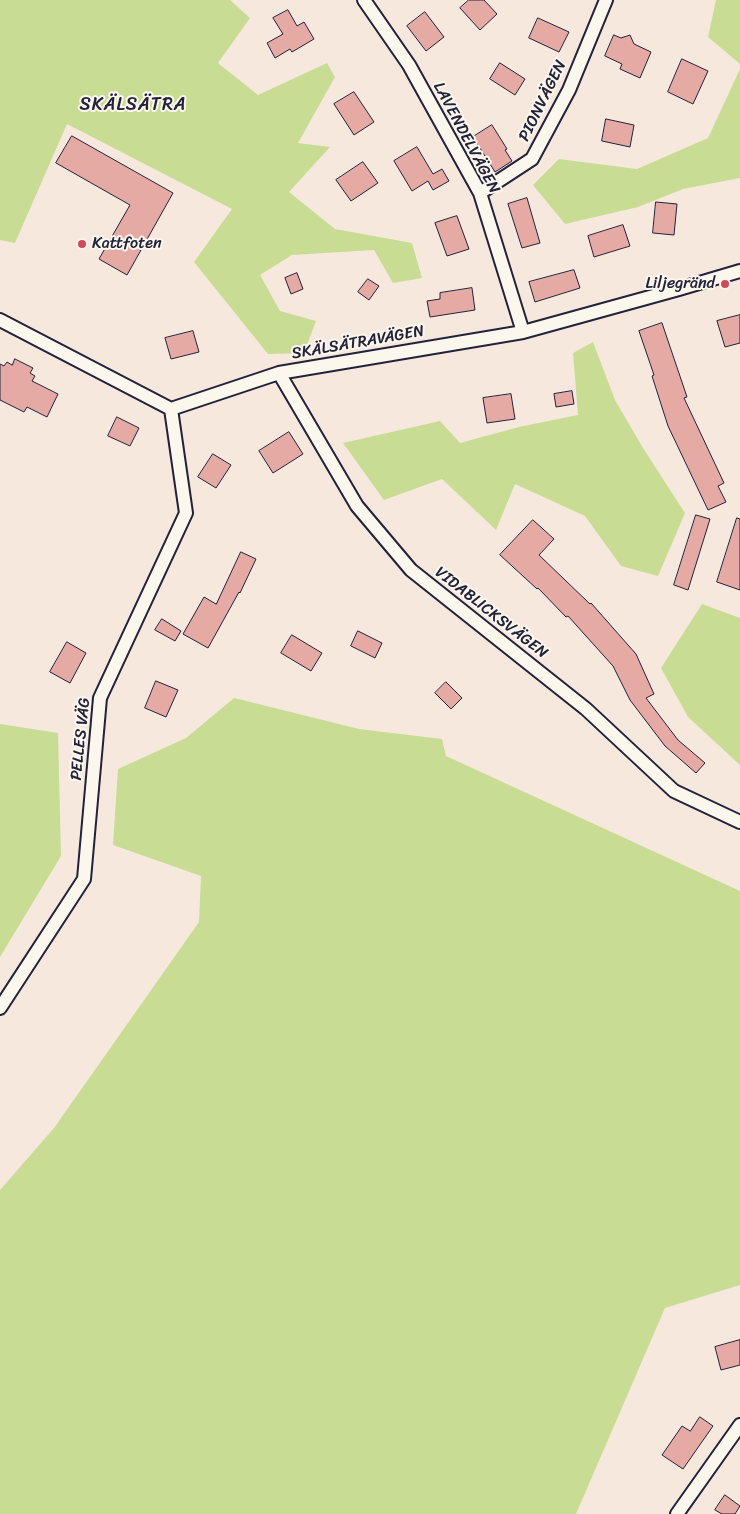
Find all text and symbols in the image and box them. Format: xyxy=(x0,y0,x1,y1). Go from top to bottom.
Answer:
street label: PIONVÄGEN xyxy=(515,57,571,145)
street label: LAVENDELVÄGEN xyxy=(429,79,503,197)
district label: SKÄLSÄTRA xyxy=(79,94,187,116)
place label: Kattfoten xyxy=(92,234,162,254)
marker: Kattfoten xyxy=(76,238,88,250)
place label: Liljegränd xyxy=(645,274,715,294)
marker: Liljegränd xyxy=(719,278,731,290)
street label: SKÄLSÄTRAVÄGEN xyxy=(290,322,426,364)
street label: VIDABLICKSVÄGEN xyxy=(431,563,551,663)
street label: PELLES VÄG xyxy=(67,697,95,781)

